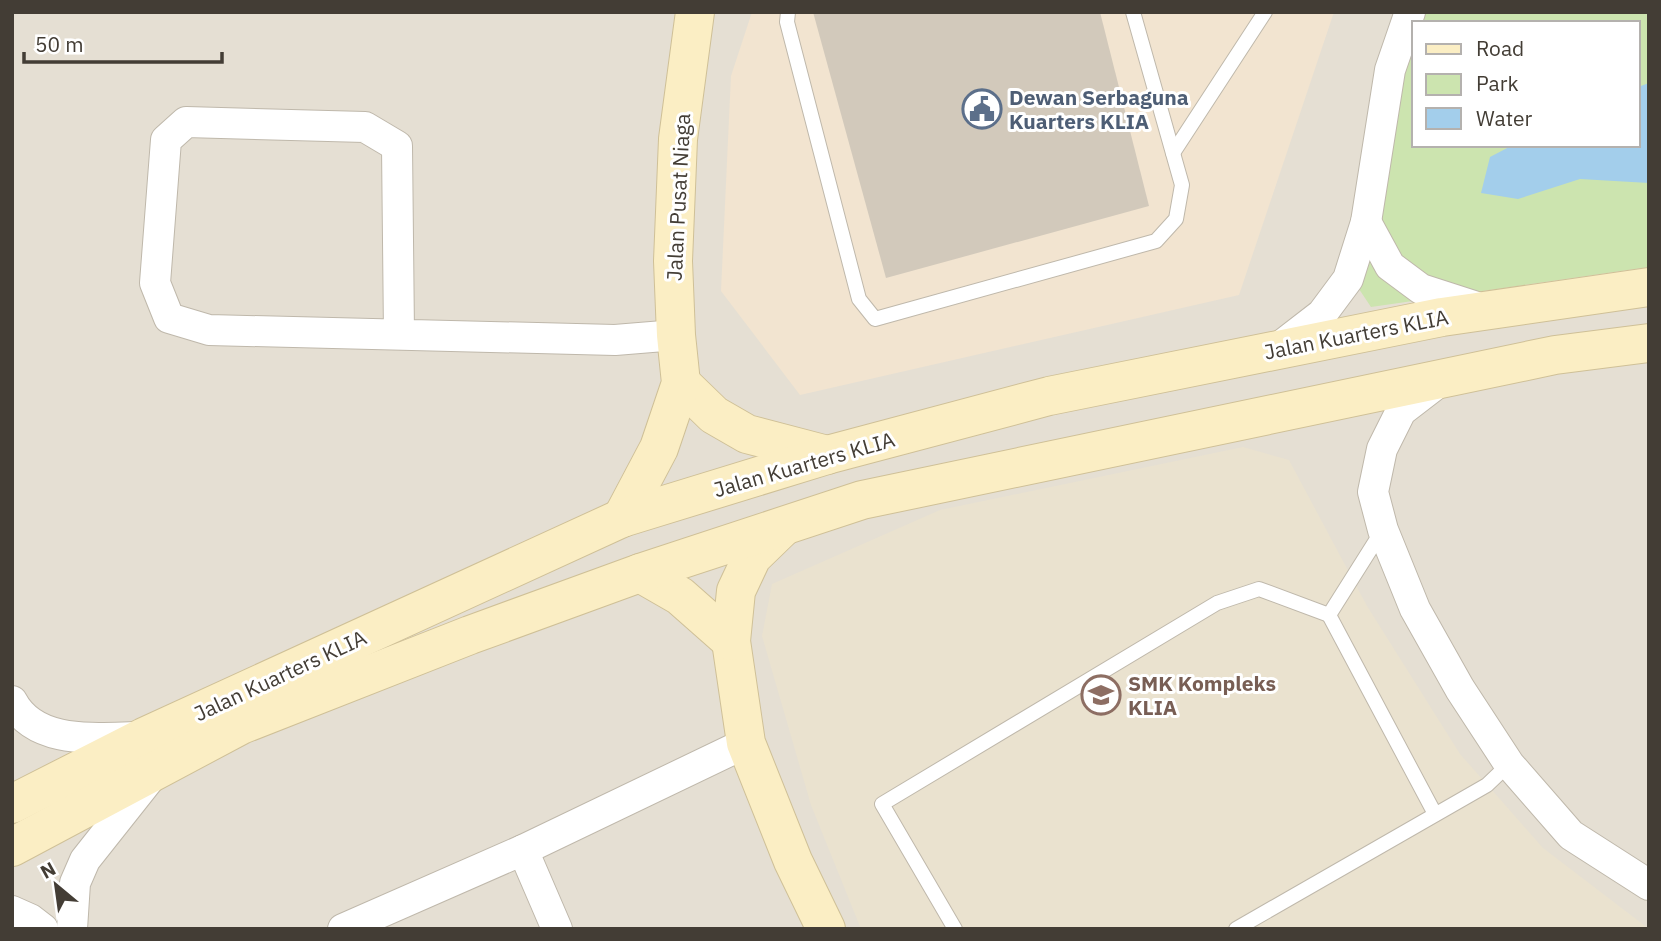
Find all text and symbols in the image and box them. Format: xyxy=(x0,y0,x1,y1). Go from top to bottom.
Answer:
scale bar xyxy=(24,21,222,65)
legend xyxy=(1412,21,1640,147)
text: 50 m xyxy=(35,30,84,58)
text: Road xyxy=(1476,34,1524,62)
text: Park xyxy=(1476,69,1519,97)
place label: Dewan Serbaguna Kuarters KLIA xyxy=(1009,83,1189,135)
public building icon: Dewan Serbaguna Kuarters KLIA xyxy=(961,88,1003,130)
text: Water xyxy=(1476,104,1533,132)
street label: Jalan Pusat Niaga xyxy=(660,113,696,281)
street label: Jalan Kuarters KLIA xyxy=(1261,302,1451,366)
street label: Jalan Kuarters KLIA xyxy=(710,425,898,503)
street label: Jalan Kuarters KLIA xyxy=(189,623,371,727)
place label: SMK Kompleks KLIA xyxy=(1128,669,1276,721)
school or university icon: SMK Kompleks KLIA xyxy=(1080,674,1122,716)
north arrow xyxy=(21,850,91,920)
text: N xyxy=(36,856,60,884)

